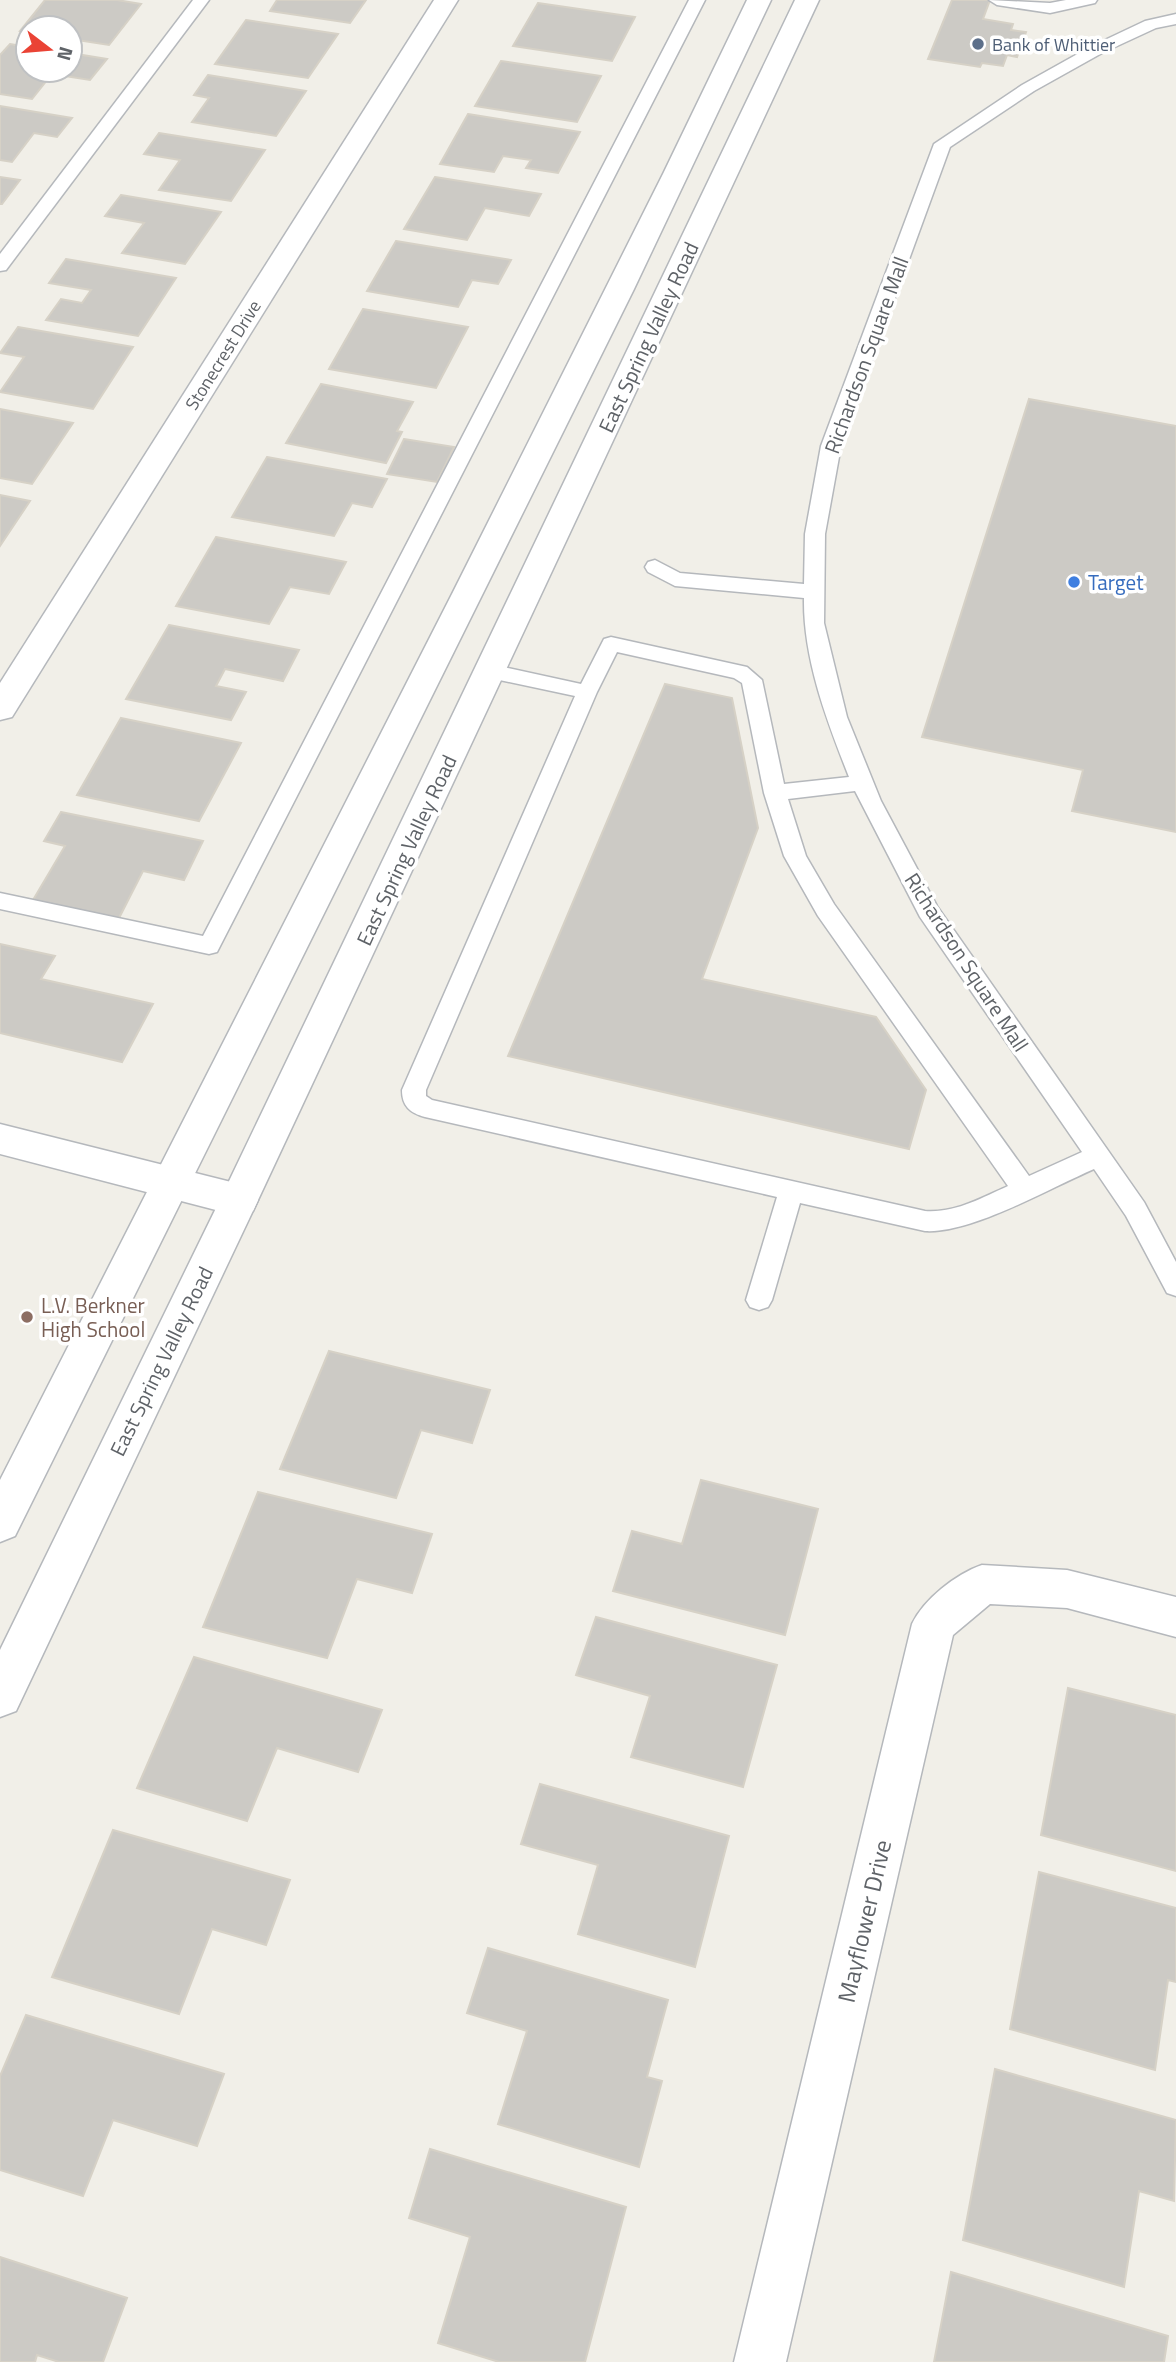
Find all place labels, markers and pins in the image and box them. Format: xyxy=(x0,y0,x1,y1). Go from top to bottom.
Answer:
place label: Bank of Whittier xyxy=(992,31,1115,58)
marker: Bank of Whittier xyxy=(970,36,986,52)
place label: Target xyxy=(1088,566,1144,598)
marker: Target xyxy=(1066,574,1082,590)
place label: L.V. Berkner High School xyxy=(41,1289,145,1345)
marker: L.V. Berkner High School xyxy=(19,1309,35,1325)

